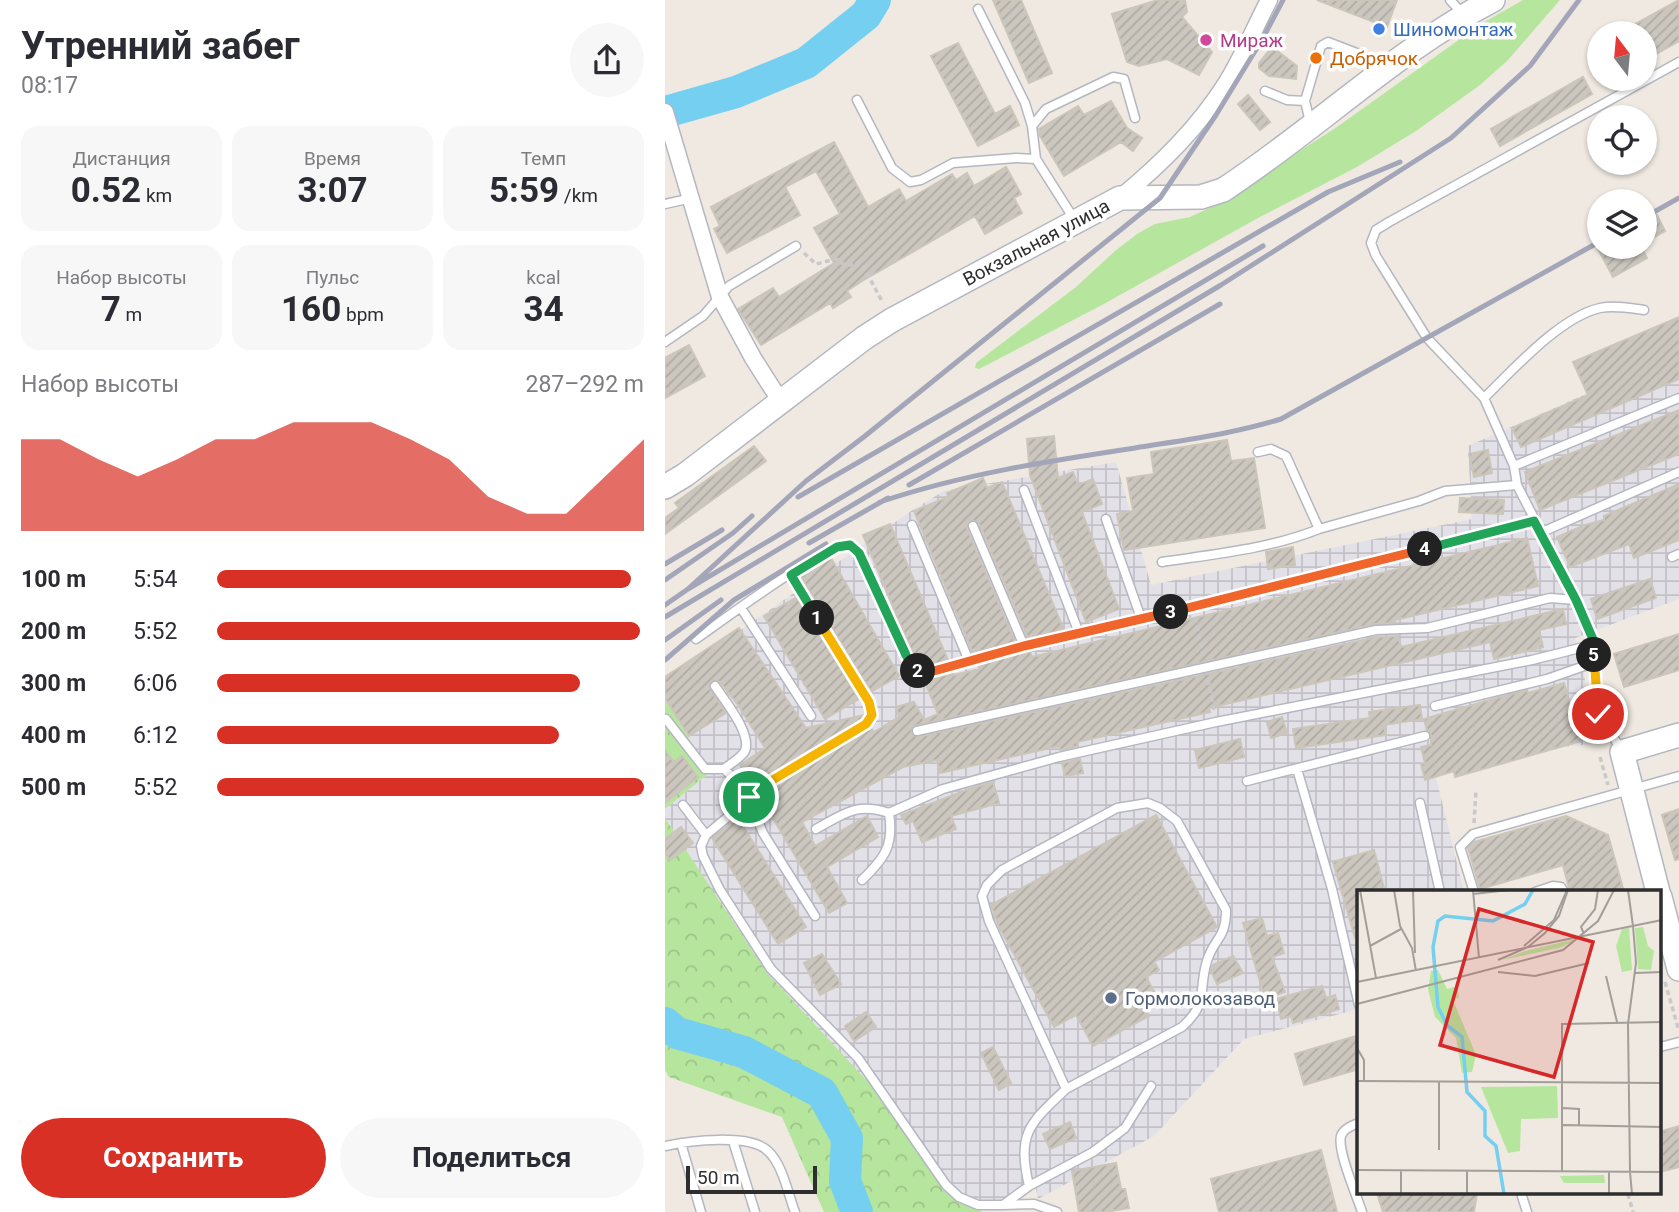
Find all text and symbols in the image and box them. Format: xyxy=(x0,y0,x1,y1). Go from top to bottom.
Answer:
place label: Шиномонтаж xyxy=(1393,18,1514,41)
marker: Шиномонтаж xyxy=(1371,21,1387,37)
north arrow xyxy=(1587,21,1657,91)
map controls xyxy=(1587,21,1657,259)
button: share xyxy=(570,23,644,97)
text: Утренний забег xyxy=(21,24,300,68)
place label: Мираж xyxy=(1220,29,1284,52)
marker: Мираж xyxy=(1198,32,1214,48)
place label: Добрячок xyxy=(1330,47,1419,70)
marker: Добрячок xyxy=(1308,50,1324,66)
text: 08:17 xyxy=(21,72,78,99)
button: locate xyxy=(1587,105,1657,175)
text: Дистанция xyxy=(72,147,171,170)
text: Время xyxy=(304,147,361,170)
text: Темп xyxy=(521,147,566,170)
text: 0.52 xyxy=(71,170,141,211)
text: 3:07 xyxy=(297,170,368,211)
text: 5:59 xyxy=(489,170,559,211)
text: km xyxy=(141,184,172,207)
text: /km xyxy=(559,184,598,207)
button: layers xyxy=(1587,189,1657,259)
street label: Вокзальная улица xyxy=(959,194,1114,291)
text: Набор высоты xyxy=(56,266,187,289)
text: Пульс xyxy=(306,266,359,289)
text: kcal xyxy=(526,266,561,289)
text: 7 xyxy=(101,289,121,330)
text: 160 xyxy=(281,289,341,330)
text: 34 xyxy=(523,289,564,330)
text: m xyxy=(121,303,142,326)
text: bpm xyxy=(341,303,384,326)
text: Набор высоты xyxy=(21,371,179,398)
text: 287–292 m xyxy=(525,371,644,398)
pin: 4 xyxy=(1407,532,1443,566)
text: 4 xyxy=(1419,537,1430,560)
text: 100 m xyxy=(21,566,86,593)
text: 5:54 xyxy=(133,566,177,593)
pin: 3 xyxy=(1154,594,1189,630)
pin: 1 xyxy=(799,600,835,636)
text: 3 xyxy=(1165,600,1176,623)
text: 1 xyxy=(811,606,822,629)
text: 200 m xyxy=(21,618,86,645)
text: 5:52 xyxy=(133,618,177,645)
pin: 5 xyxy=(1577,638,1611,672)
text: 5 xyxy=(1588,643,1599,666)
pin: 2 xyxy=(901,654,935,688)
text: 2 xyxy=(912,659,923,682)
text: 300 m xyxy=(21,670,86,697)
text: 6:06 xyxy=(133,670,177,697)
pin xyxy=(1568,684,1628,744)
icon: check xyxy=(1579,695,1617,733)
text: 400 m xyxy=(21,722,86,749)
text: 6:12 xyxy=(133,722,177,749)
pin xyxy=(719,767,779,827)
text: 500 m xyxy=(21,774,86,801)
text: 5:52 xyxy=(133,774,177,801)
icon: arrive xyxy=(730,778,768,816)
inset map xyxy=(1357,890,1661,1194)
place label: Гормолокозавод xyxy=(1125,987,1275,1010)
marker: Гормолокозавод xyxy=(1103,990,1119,1006)
button: Сохранить xyxy=(21,1118,326,1198)
button: Поделиться xyxy=(340,1118,644,1198)
scale bar xyxy=(686,1163,817,1195)
text: 50 m xyxy=(697,1166,740,1189)

